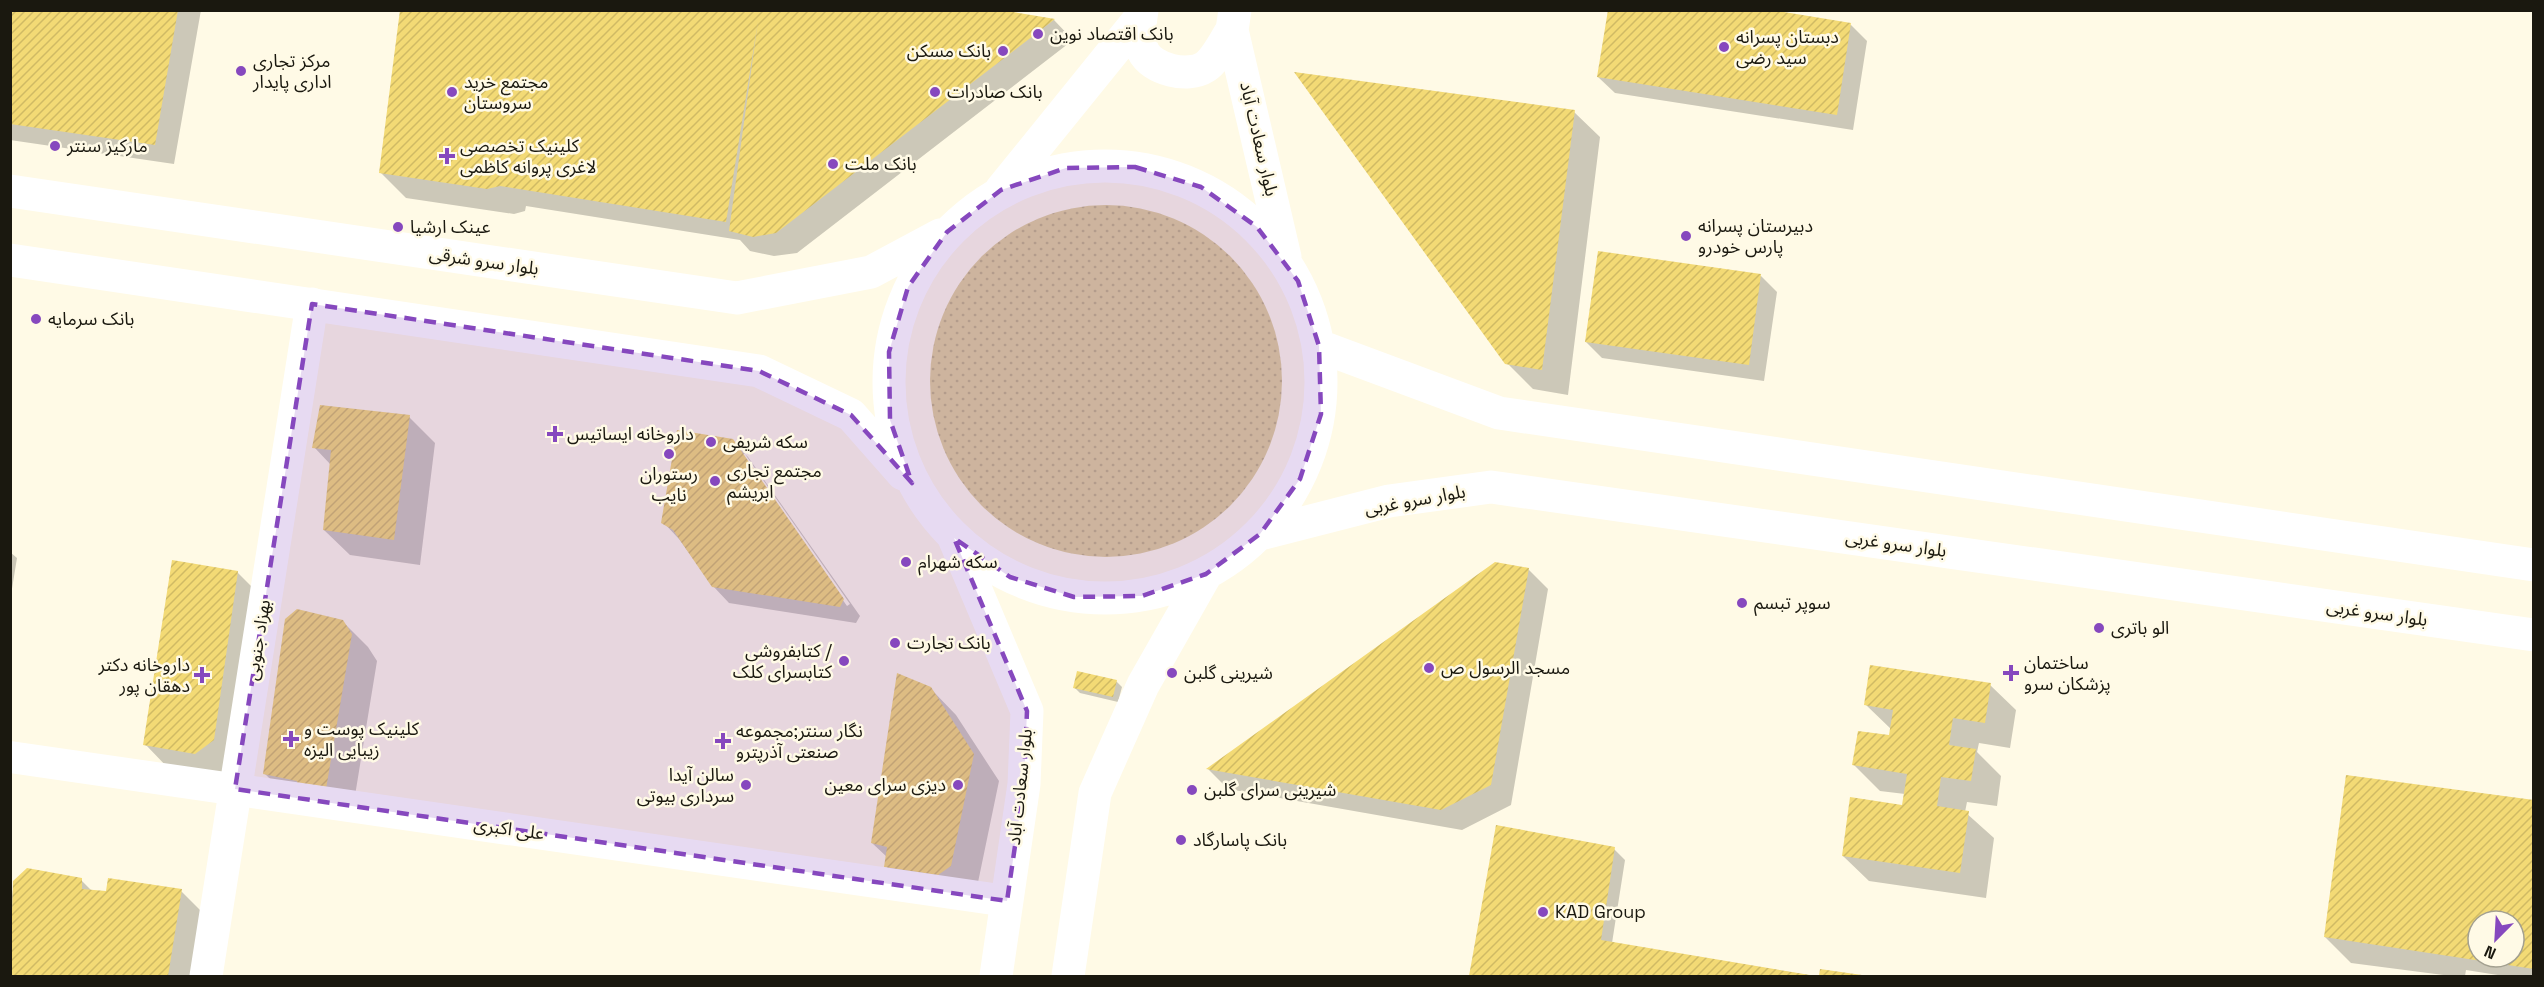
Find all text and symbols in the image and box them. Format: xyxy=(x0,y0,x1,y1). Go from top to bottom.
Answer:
place label: بانک اقتصاد نوین xyxy=(1050,22,1174,45)
place label: دبستان پسرانه سید رضی xyxy=(1736,25,1839,69)
marker: بانک اقتصاد نوین xyxy=(1031,27,1045,41)
place label: بانک مسکن xyxy=(907,39,991,62)
marker: دبستان پسرانه سید رضی xyxy=(1717,40,1731,54)
marker: بانک مسکن xyxy=(996,44,1010,58)
place label: مرکز تجاری اداری پایدار xyxy=(252,49,332,93)
marker: مرکز تجاری اداری پایدار xyxy=(234,64,248,78)
place label: مجتمع خرید سروستان xyxy=(464,70,548,114)
street label: بلوار سعادت آباد xyxy=(1235,79,1284,198)
place label: بانک صادرات xyxy=(947,80,1043,103)
marker: مجتمع خرید سروستان xyxy=(445,85,459,99)
marker: بانک صادرات xyxy=(928,85,942,99)
place label: مارکیز سنتر xyxy=(66,134,148,157)
place label: کلینیک تخصصی لاغری پروانه کاظمی xyxy=(460,134,597,178)
marker: مارکیز سنتر xyxy=(48,139,62,153)
marker: کلینیک تخصصی لاغری پروانه کاظمی xyxy=(438,147,456,165)
place label: بانک ملت xyxy=(845,152,917,175)
marker: بانک ملت xyxy=(826,157,840,171)
place label: دبیرستان پسرانه پارس خودرو xyxy=(1698,214,1813,258)
place label: عینک ارشیا xyxy=(410,215,491,238)
marker: عینک ارشیا xyxy=(391,220,405,234)
marker: دبیرستان پسرانه پارس خودرو xyxy=(1679,229,1693,243)
street label: بلوار سرو شرقی xyxy=(428,241,540,280)
place label: بانک سرمایه xyxy=(48,307,134,330)
marker: بانک سرمایه xyxy=(29,312,43,326)
place label: داروخانه ایساتیس xyxy=(567,422,694,445)
marker: داروخانه ایساتیس xyxy=(548,427,562,441)
place label: سکه شریفی xyxy=(723,430,808,453)
marker: سکه شریفی xyxy=(704,435,718,449)
marker: رستوران نایب xyxy=(662,447,676,461)
place label: مجتمع تجاری ابریشم xyxy=(727,459,822,505)
place label: رستوران نایب xyxy=(640,462,698,506)
marker: مجتمع تجاری ابریشم xyxy=(708,474,722,488)
street label: بلوار سرو غربی xyxy=(1363,479,1467,520)
street label: بلوار سرو غربی xyxy=(1844,525,1948,562)
place label: سکه شهرام xyxy=(918,550,998,576)
marker: سکه شهرام xyxy=(899,555,913,569)
place label: سوپر تبسم xyxy=(1754,591,1831,616)
street label: بلوار سرو غربی xyxy=(2325,594,2429,631)
marker: سوپر تبسم xyxy=(1735,596,1749,610)
street label: بهزاد جنوبی xyxy=(240,598,275,682)
place label: الو باتری xyxy=(2111,616,2169,639)
marker: الو باتری xyxy=(2092,621,2106,635)
place label: بانک تجارت xyxy=(907,631,991,654)
marker: بانک تجارت xyxy=(888,636,902,650)
place label: کتابفروشی / کتابسرای کلک xyxy=(733,639,833,683)
place label: ساختمان پزشکان سرو xyxy=(2024,651,2111,695)
place label: داروخانه دکتر دهقان پور xyxy=(98,653,190,697)
marker: کتابفروشی / کتابسرای کلک xyxy=(837,654,851,668)
place label: مسجد الرسول ص xyxy=(1441,656,1570,679)
place label: شیرینی گلبن xyxy=(1184,661,1273,684)
marker: مسجد الرسول ص xyxy=(1422,661,1436,675)
marker: ساختمان پزشکان سرو xyxy=(2002,664,2020,682)
marker: شیرینی گلبن xyxy=(1165,666,1179,680)
marker: داروخانه دکتر دهقان پور xyxy=(195,668,209,682)
place label: کلینیک پوست و زیبایی الیزه xyxy=(304,717,420,761)
place label: نگار سنتر;مجموعه صنعتی آذرپترو xyxy=(736,719,863,763)
street label: بلوار سعادت آباد xyxy=(1002,728,1037,846)
marker: کلینیک پوست و زیبایی الیزه xyxy=(282,730,300,748)
marker: نگار سنتر;مجموعه صنعتی آذرپترو xyxy=(714,732,732,750)
place label: سالن آیدا سرداری بیوتی xyxy=(637,763,734,807)
place label: دیزی سرای معین xyxy=(825,773,946,796)
marker: سالن آیدا سرداری بیوتی xyxy=(739,778,753,792)
marker: دیزی سرای معین xyxy=(951,778,965,792)
place label: شیرینی سرای گلبن xyxy=(1204,778,1336,801)
marker: شیرینی سرای گلبن xyxy=(1185,783,1199,797)
street label: علی اکبری xyxy=(472,812,546,845)
place label: بانک پاسارگاد xyxy=(1193,828,1287,851)
marker: بانک پاسارگاد xyxy=(1174,833,1188,847)
place label: KAD Group xyxy=(1555,900,1646,923)
marker: KAD Group xyxy=(1536,905,1550,919)
north arrow xyxy=(2466,909,2526,969)
text: N xyxy=(2481,940,2499,964)

